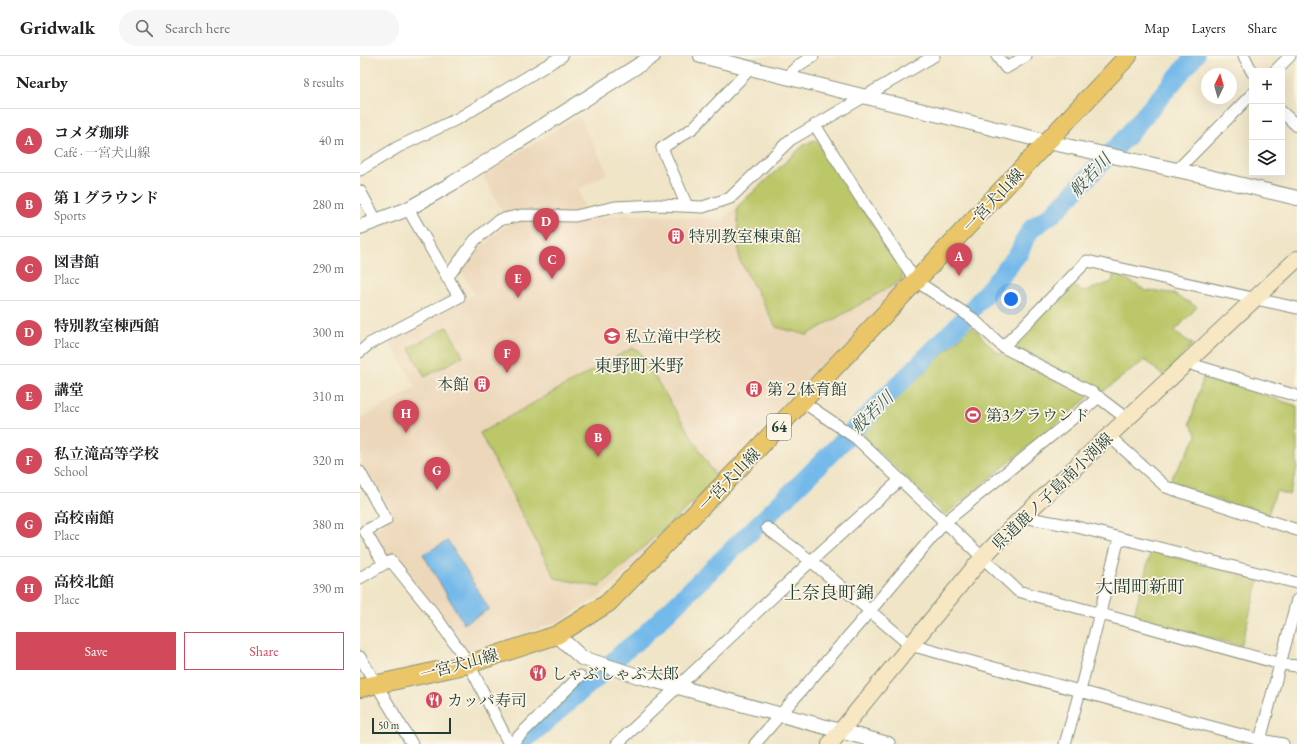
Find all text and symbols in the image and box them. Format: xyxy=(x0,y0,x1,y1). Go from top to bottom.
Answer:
search box xyxy=(119,10,399,46)
text: Gridwalk xyxy=(20,15,95,40)
icon: search xyxy=(133,17,155,39)
text: Search here xyxy=(165,18,230,37)
text: Map xyxy=(1144,19,1169,37)
text: Layers xyxy=(1191,19,1226,37)
text: Share xyxy=(1248,19,1277,37)
north arrow xyxy=(1201,68,1237,104)
map controls xyxy=(1249,68,1285,176)
button: + xyxy=(1249,68,1285,104)
text: Nearby xyxy=(16,71,68,93)
text: 8 results xyxy=(303,74,344,91)
button: − xyxy=(1249,104,1285,140)
text: コメダ珈琲 xyxy=(54,123,129,142)
text: A xyxy=(24,132,34,149)
text: 40 m xyxy=(319,132,344,149)
button: layers xyxy=(1249,140,1285,176)
text: Café · 一宮犬山線 xyxy=(54,144,150,161)
water label: 般若川 xyxy=(1065,147,1117,201)
street label: 一宮犬山線 xyxy=(958,164,1028,237)
text: 第１グラウンド xyxy=(54,188,159,207)
text: B xyxy=(25,196,33,213)
text: 280 m xyxy=(313,196,344,213)
text: Sports xyxy=(54,207,86,224)
pin: D xyxy=(533,208,559,241)
building icon: 特別教室棟東館 xyxy=(666,226,686,246)
place label: 特別教室棟東館 xyxy=(689,226,801,247)
pin: A xyxy=(946,243,972,276)
pin: C xyxy=(539,246,565,279)
text: 図書館 xyxy=(54,252,99,271)
text: C xyxy=(24,260,34,277)
text: 290 m xyxy=(313,260,344,277)
pin: E xyxy=(505,265,531,298)
text: Place xyxy=(54,271,80,288)
your location xyxy=(1001,289,1021,309)
text: 特別教室棟西館 xyxy=(54,316,159,335)
text: D xyxy=(24,324,34,341)
text: 300 m xyxy=(313,324,344,341)
school or university icon: 私立滝中学校 xyxy=(602,326,622,346)
place label: 私立滝中学校 xyxy=(625,326,721,347)
text: Place xyxy=(54,335,80,352)
pin: F xyxy=(494,340,520,373)
district label: 東野町米野 xyxy=(594,354,684,377)
place label: 本館 xyxy=(437,374,469,395)
building icon: 本館 xyxy=(472,374,492,394)
building icon: 第２体育館 xyxy=(744,379,764,399)
place label: 第２体育館 xyxy=(767,379,847,400)
text: 講堂 xyxy=(54,380,84,399)
water label: 般若川 xyxy=(846,385,899,438)
text: E xyxy=(25,388,33,405)
text: 310 m xyxy=(313,388,344,405)
text: Place xyxy=(54,399,80,416)
pin: H xyxy=(393,400,419,433)
sports icon: 第3グラウンド xyxy=(963,405,983,425)
place label: 第3グラウンド xyxy=(986,405,1090,426)
road number: 64 xyxy=(767,414,791,440)
pin: B xyxy=(585,424,611,457)
street label: 県道鹿ノ子島南小渕線 xyxy=(988,428,1117,554)
street label: 一宮犬山線 xyxy=(694,443,765,515)
text: 私立滝高等学校 xyxy=(54,444,159,463)
text: F xyxy=(25,452,33,469)
text: 320 m xyxy=(313,452,344,469)
pin: G xyxy=(424,457,450,490)
text: School xyxy=(54,463,88,480)
text: 高校南館 xyxy=(54,508,114,527)
text: G xyxy=(24,516,34,533)
text: 380 m xyxy=(313,516,344,533)
text: Place xyxy=(54,527,80,544)
text: 高校北館 xyxy=(54,572,114,591)
district label: 大間町新町 xyxy=(1095,575,1185,598)
text: H xyxy=(24,580,34,597)
text: 390 m xyxy=(313,580,344,597)
district label: 上奈良町錦 xyxy=(784,581,874,604)
text: Place xyxy=(54,591,80,608)
button: Save xyxy=(16,632,176,670)
button: Share xyxy=(184,632,344,670)
street label: 一宮犬山線 xyxy=(418,644,500,685)
restaurant icon: しゃぶしゃぶ太郎 xyxy=(528,663,548,683)
place label: しゃぶしゃぶ太郎 xyxy=(551,663,679,684)
restaurant icon: カッパ寿司 xyxy=(424,690,444,710)
place label: カッパ寿司 xyxy=(447,690,527,711)
scale bar xyxy=(372,716,451,735)
text: 50 m xyxy=(378,718,399,732)

